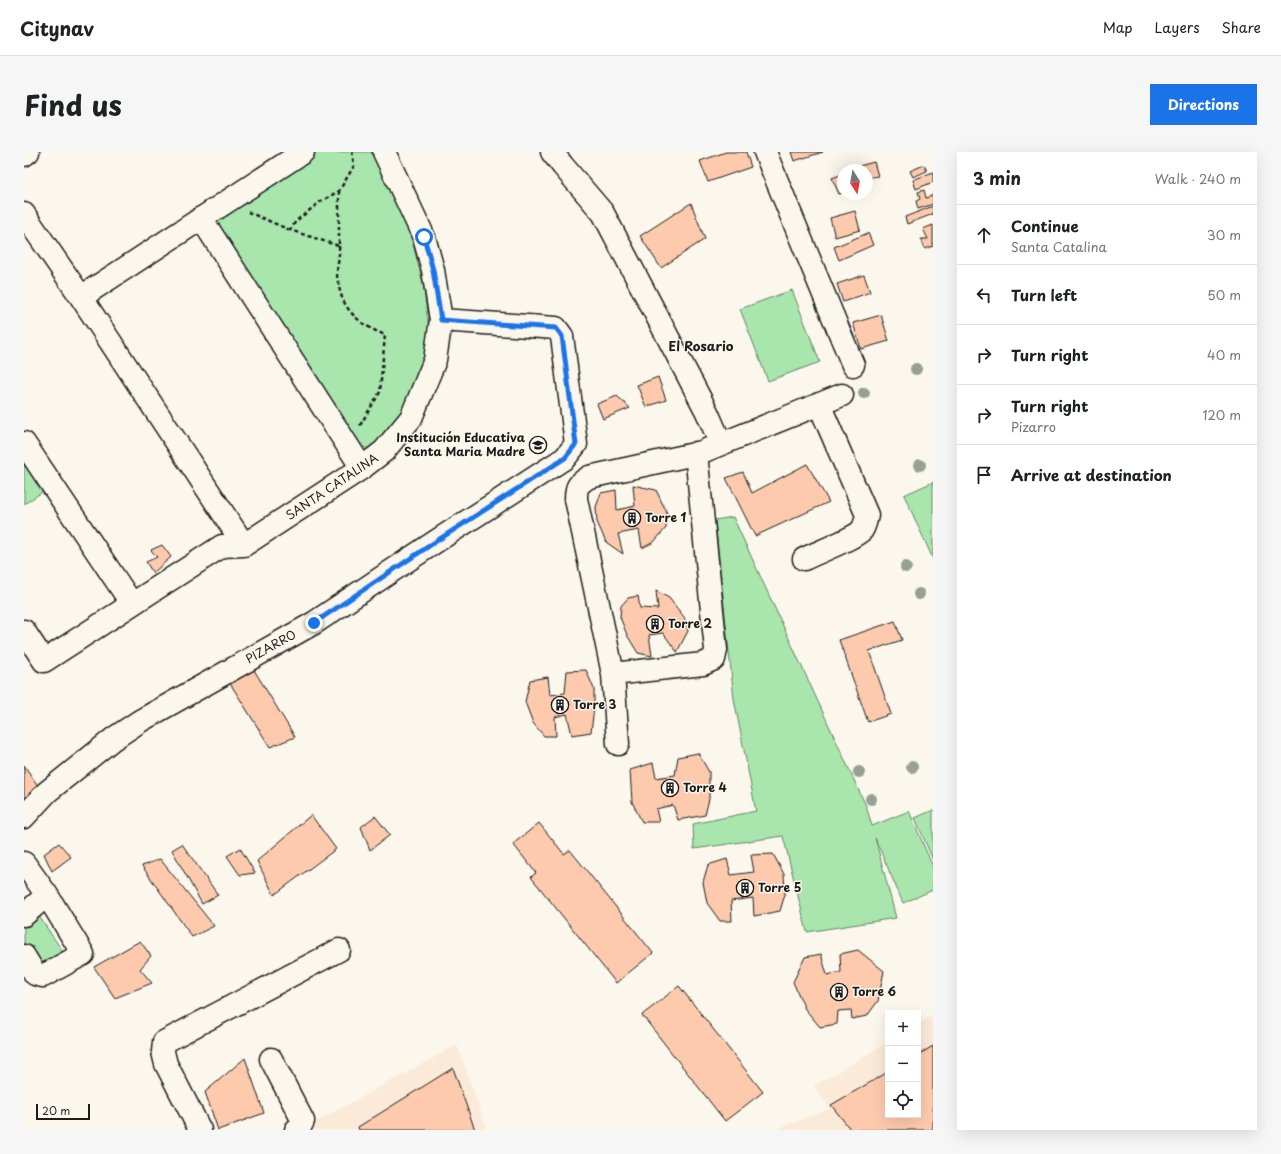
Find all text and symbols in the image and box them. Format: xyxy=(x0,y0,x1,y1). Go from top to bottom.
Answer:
text: Citynav xyxy=(20,14,94,42)
text: Map xyxy=(1103,17,1133,38)
text: Layers xyxy=(1155,17,1200,38)
text: Share xyxy=(1222,17,1261,38)
text: Find us xyxy=(24,83,122,126)
button: Directions xyxy=(1150,84,1257,125)
north arrow xyxy=(837,164,873,200)
text: 3 min xyxy=(973,165,1021,191)
text: Walk · 240 m xyxy=(1155,169,1241,188)
text: Continue xyxy=(1011,214,1079,237)
icon: ahead xyxy=(973,224,995,246)
text: 30 m xyxy=(1207,225,1241,244)
route start xyxy=(415,228,433,246)
text: Santa Catalina xyxy=(1011,237,1107,256)
text: Turn left xyxy=(1011,283,1077,306)
icon: left xyxy=(973,284,995,306)
text: 50 m xyxy=(1207,285,1241,304)
district label: El Rosario xyxy=(669,336,734,355)
text: Turn right xyxy=(1011,343,1088,366)
icon: right xyxy=(973,344,995,366)
text: 40 m xyxy=(1207,345,1241,364)
text: Turn right xyxy=(1011,394,1088,417)
icon: right xyxy=(973,404,995,426)
text: 120 m xyxy=(1202,405,1241,424)
text: Pizarro xyxy=(1011,417,1056,436)
place label: Institución Educativa Santa Maria Madre xyxy=(396,428,526,460)
school or university icon: Institución Educativa Santa Maria Madre xyxy=(528,435,548,455)
street label: SANTA CATALINA xyxy=(282,448,381,524)
text: Arrive at destination xyxy=(1011,463,1172,486)
icon: arrive xyxy=(973,464,995,486)
building icon: Torre 1 xyxy=(622,508,642,528)
place label: Torre 1 xyxy=(645,508,687,526)
route end xyxy=(305,614,323,632)
building icon: Torre 2 xyxy=(645,614,665,634)
place label: Torre 2 xyxy=(668,614,713,632)
street label: PIZARRO xyxy=(242,625,299,667)
building icon: Torre 3 xyxy=(550,695,570,715)
place label: Torre 3 xyxy=(573,695,617,713)
building icon: Torre 4 xyxy=(660,778,680,798)
place label: Torre 4 xyxy=(683,778,727,796)
building icon: Torre 5 xyxy=(735,878,755,898)
place label: Torre 5 xyxy=(758,878,801,896)
building icon: Torre 6 xyxy=(829,982,849,1002)
place label: Torre 6 xyxy=(852,982,897,1000)
map controls xyxy=(885,1010,921,1118)
button: + xyxy=(885,1010,921,1046)
button: − xyxy=(885,1046,921,1082)
button: locate xyxy=(885,1082,921,1118)
scale bar xyxy=(36,1102,90,1121)
text: 20 m xyxy=(42,1102,70,1119)

